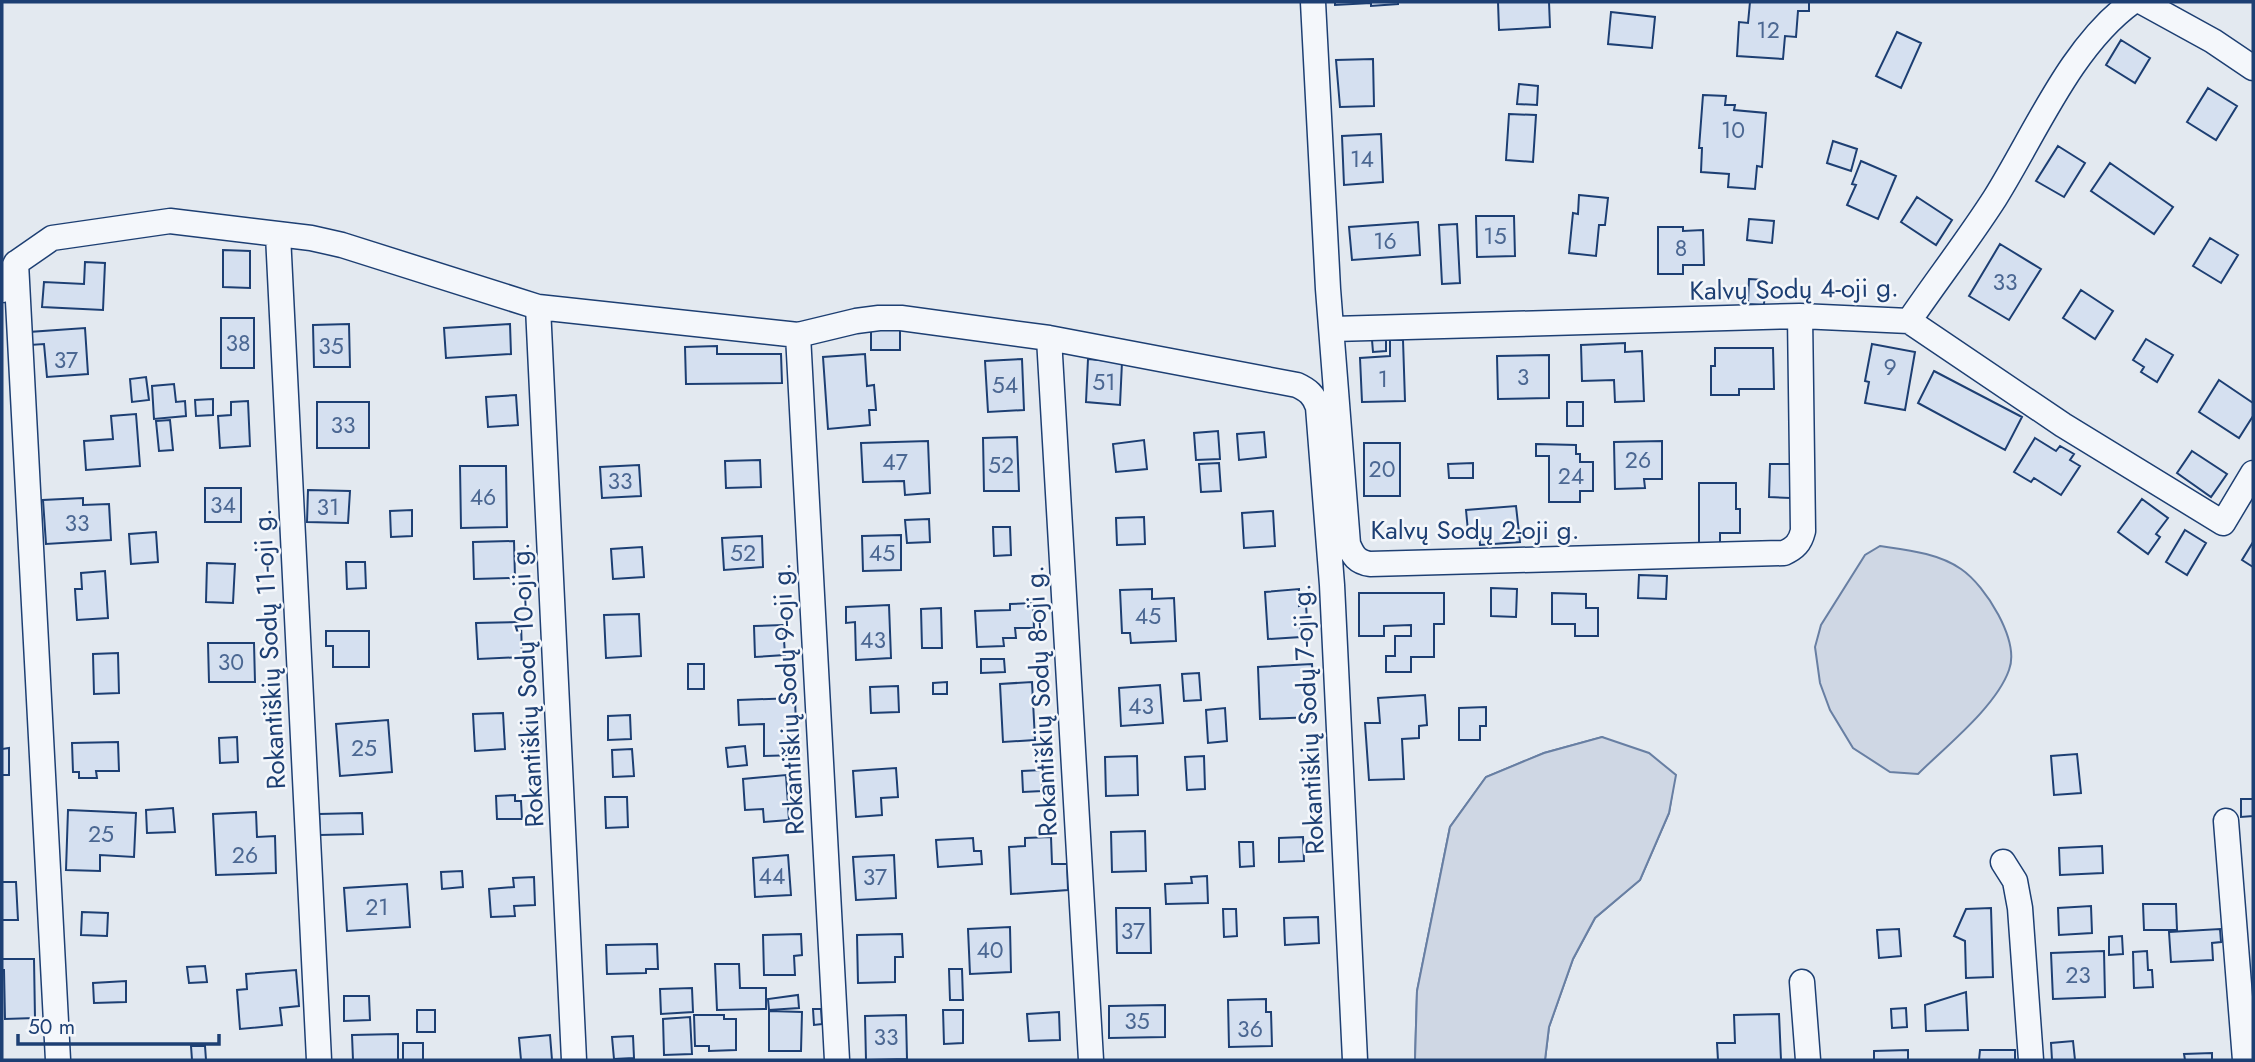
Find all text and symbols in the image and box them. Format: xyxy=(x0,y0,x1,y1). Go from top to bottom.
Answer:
house number: 12 xyxy=(1756,13,1780,47)
house number: 10 xyxy=(1721,113,1745,147)
house number: 14 xyxy=(1350,142,1374,176)
house number: 15 xyxy=(1483,219,1507,253)
house number: 16 xyxy=(1373,224,1397,258)
house number: 8 xyxy=(1675,231,1687,265)
house number: 33 xyxy=(1992,265,2018,299)
street label: Kalvų Sodų 4-oji g. xyxy=(1689,268,1899,310)
house number: 38 xyxy=(225,326,251,360)
house number: 35 xyxy=(318,329,344,363)
house number: 37 xyxy=(54,343,78,377)
house number: 9 xyxy=(1883,350,1897,384)
house number: 3 xyxy=(1517,360,1529,394)
house number: 1 xyxy=(1378,362,1388,396)
house number: 51 xyxy=(1092,365,1116,399)
house number: 54 xyxy=(992,368,1018,402)
house number: 33 xyxy=(330,408,356,442)
house number: 26 xyxy=(1625,443,1651,477)
house number: 47 xyxy=(882,445,908,479)
house number: 52 xyxy=(988,448,1014,482)
house number: 20 xyxy=(1369,452,1395,486)
house number: 24 xyxy=(1558,459,1584,493)
house number: 33 xyxy=(607,464,633,498)
house number: 46 xyxy=(470,480,496,514)
house number: 34 xyxy=(210,488,236,522)
house number: 31 xyxy=(317,490,339,524)
house number: 33 xyxy=(64,506,90,540)
street label: Rokantiškių Sodų 11-oji g. xyxy=(243,508,295,790)
street label: Kalvų Sodų 2-oji g. xyxy=(1371,511,1579,549)
house number: 52 xyxy=(730,536,756,570)
house number: 45 xyxy=(869,536,895,570)
street label: Rokantiškių Sodų 10-oji g. xyxy=(501,542,553,828)
street label: Rokantiškių Sodų 9-oji g. xyxy=(762,562,814,836)
street label: Rokantiškių Sodų 8-oji g. xyxy=(1015,564,1067,838)
street label: Rokantiškių Sodų 7-oji g. xyxy=(1282,583,1334,855)
house number: 45 xyxy=(1135,599,1161,633)
house number: 43 xyxy=(860,623,886,657)
house number: 30 xyxy=(218,645,244,679)
house number: 43 xyxy=(1128,689,1154,723)
house number: 25 xyxy=(351,731,377,765)
house number: 25 xyxy=(88,817,114,851)
house number: 26 xyxy=(232,838,258,872)
house number: 44 xyxy=(759,859,785,893)
house number: 37 xyxy=(863,860,887,894)
house number: 21 xyxy=(365,890,389,924)
house number: 37 xyxy=(1121,914,1145,948)
house number: 40 xyxy=(976,933,1004,967)
house number: 23 xyxy=(2065,958,2091,992)
scale bar xyxy=(18,1002,219,1046)
house number: 35 xyxy=(1124,1004,1150,1038)
text: 50 m xyxy=(28,1012,75,1042)
house number: 36 xyxy=(1237,1012,1263,1046)
house number: 33 xyxy=(873,1020,899,1054)

